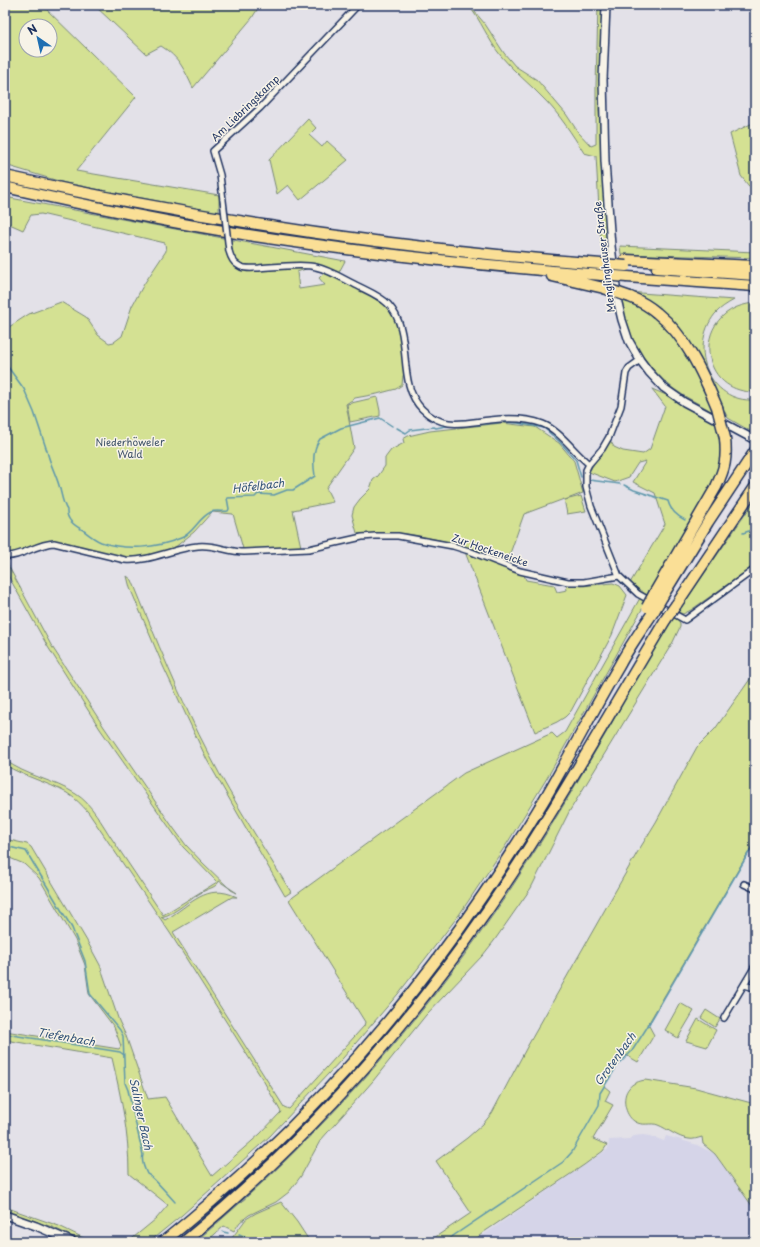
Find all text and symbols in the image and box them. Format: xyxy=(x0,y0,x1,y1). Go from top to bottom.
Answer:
north arrow xyxy=(18,18,58,58)
text: N xyxy=(24,20,41,39)
street label: Am Liebringskamp xyxy=(207,71,282,144)
street label: Menglinghauser Straße xyxy=(589,201,618,314)
park label: Niederhöweler Wald xyxy=(95,434,165,461)
water label: Höfelbach xyxy=(231,474,286,497)
street label: Zur Hockeneicke xyxy=(450,529,530,570)
water label: Tiefenbach xyxy=(36,1023,97,1050)
water label: Grotenbach xyxy=(590,1028,640,1089)
water label: Salinger Bach xyxy=(126,1076,158,1152)

